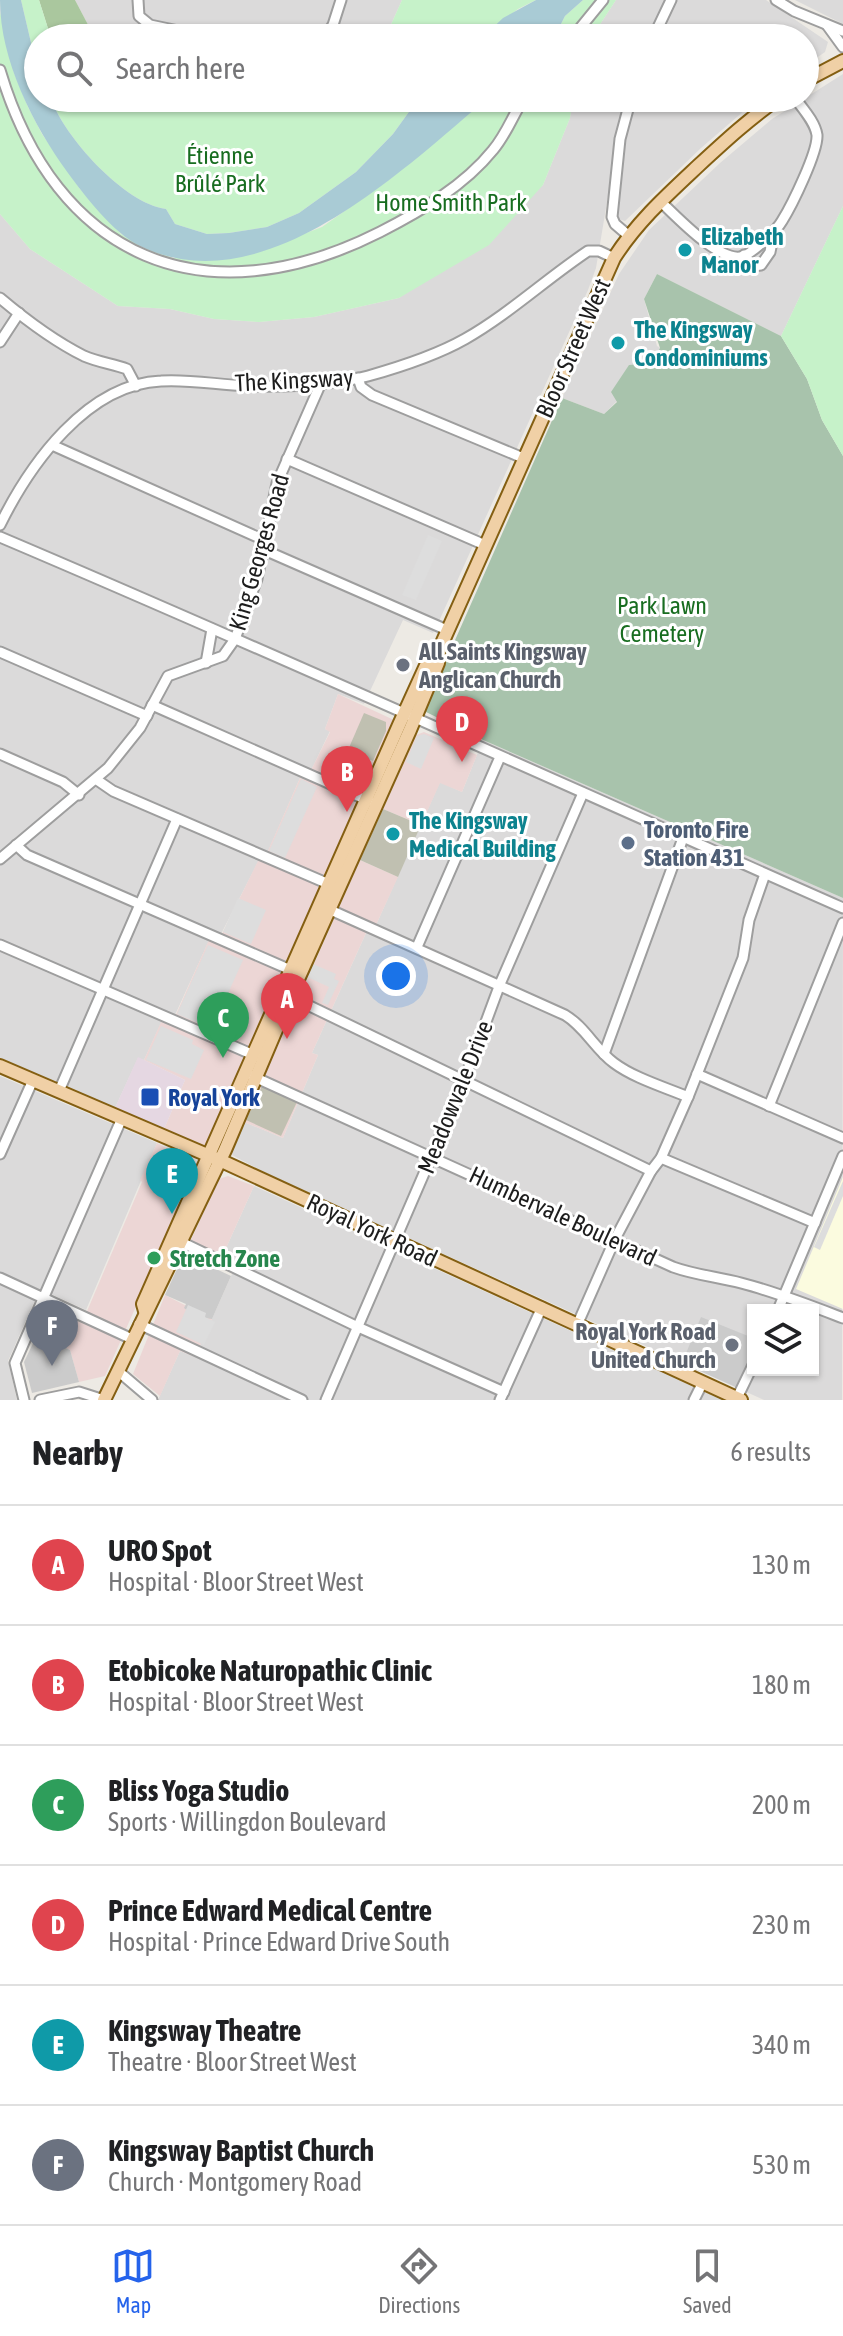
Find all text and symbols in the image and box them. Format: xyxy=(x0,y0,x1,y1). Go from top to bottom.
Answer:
search box xyxy=(24,24,819,112)
icon: search xyxy=(52,46,96,90)
text: Search here xyxy=(116,51,245,85)
park label: Étienne Brûlé Park xyxy=(175,142,266,197)
park label: Home Smith Park xyxy=(375,189,527,216)
place label: Elizabeth Manor xyxy=(701,223,784,278)
marker: Elizabeth Manor xyxy=(676,241,694,259)
street label: Bloor Street West xyxy=(530,274,616,422)
place label: The Kingsway Condominiums xyxy=(634,316,768,371)
marker: The Kingsway Condominiums xyxy=(609,334,627,352)
street label: The Kingsway xyxy=(234,363,354,397)
street label: King Georges Road xyxy=(224,470,294,634)
park label: Park Lawn Cemetery xyxy=(617,592,707,647)
place label: All Saints Kingsway Anglican Church xyxy=(418,638,587,693)
marker: All Saints Kingsway Anglican Church xyxy=(394,656,412,674)
pin: D xyxy=(436,696,488,762)
pin: B xyxy=(321,746,373,812)
place label: The Kingsway Medical Building xyxy=(409,807,557,862)
place label: Toronto Fire Station 431 xyxy=(644,816,749,871)
marker: The Kingsway Medical Building xyxy=(384,825,402,843)
marker: Toronto Fire Station 431 xyxy=(619,834,637,852)
your location xyxy=(376,956,416,996)
pin: A xyxy=(261,973,313,1039)
pin: C xyxy=(197,992,249,1058)
street label: Meadowvale Drive xyxy=(412,1017,498,1177)
place label: Royal York xyxy=(168,1084,260,1111)
marker: Royal York xyxy=(139,1086,161,1108)
pin: E xyxy=(146,1148,198,1214)
street label: Humbervale Boulevard xyxy=(465,1161,661,1271)
street label: Royal York Road xyxy=(303,1188,441,1272)
place label: Stretch Zone xyxy=(170,1245,280,1272)
marker: Stretch Zone xyxy=(145,1249,163,1267)
pin: F xyxy=(26,1300,78,1366)
map controls xyxy=(747,1304,819,1376)
button: layers xyxy=(747,1304,819,1376)
place label: Royal York Road United Church xyxy=(575,1318,716,1373)
marker: Royal York Road United Church xyxy=(723,1336,741,1354)
text: Nearby xyxy=(32,1433,123,1472)
text: 6 results xyxy=(730,1437,811,1467)
text: URO Spot xyxy=(108,1533,212,1567)
text: A xyxy=(52,1550,64,1580)
text: 130 m xyxy=(752,1550,811,1580)
text: Hospital · Bloor Street West xyxy=(108,1567,364,1597)
text: Etobicoke Naturopathic Clinic xyxy=(108,1653,432,1687)
text: B xyxy=(52,1670,64,1700)
text: 180 m xyxy=(752,1670,811,1700)
text: Hospital · Bloor Street West xyxy=(108,1687,364,1717)
text: Bliss Yoga Studio xyxy=(108,1773,289,1807)
text: C xyxy=(52,1790,64,1820)
text: 200 m xyxy=(752,1790,811,1820)
text: Sports · Willingdon Boulevard xyxy=(108,1807,387,1837)
text: Prince Edward Medical Centre xyxy=(108,1893,432,1927)
text: D xyxy=(51,1910,65,1940)
text: 230 m xyxy=(752,1910,811,1940)
text: Hospital · Prince Edward Drive South xyxy=(108,1927,450,1957)
text: Kingsway Theatre xyxy=(108,2013,301,2047)
text: E xyxy=(52,2030,64,2060)
text: 340 m xyxy=(752,2030,811,2060)
text: Theatre · Bloor Street West xyxy=(108,2047,357,2077)
text: Kingsway Baptist Church xyxy=(108,2133,374,2167)
text: F xyxy=(53,2150,63,2180)
text: 530 m xyxy=(752,2150,811,2180)
text: Church · Montgomery Road xyxy=(108,2167,362,2197)
tab: Map xyxy=(111,2244,155,2318)
tab: Directions xyxy=(378,2244,460,2318)
tab: Saved xyxy=(683,2244,732,2318)

